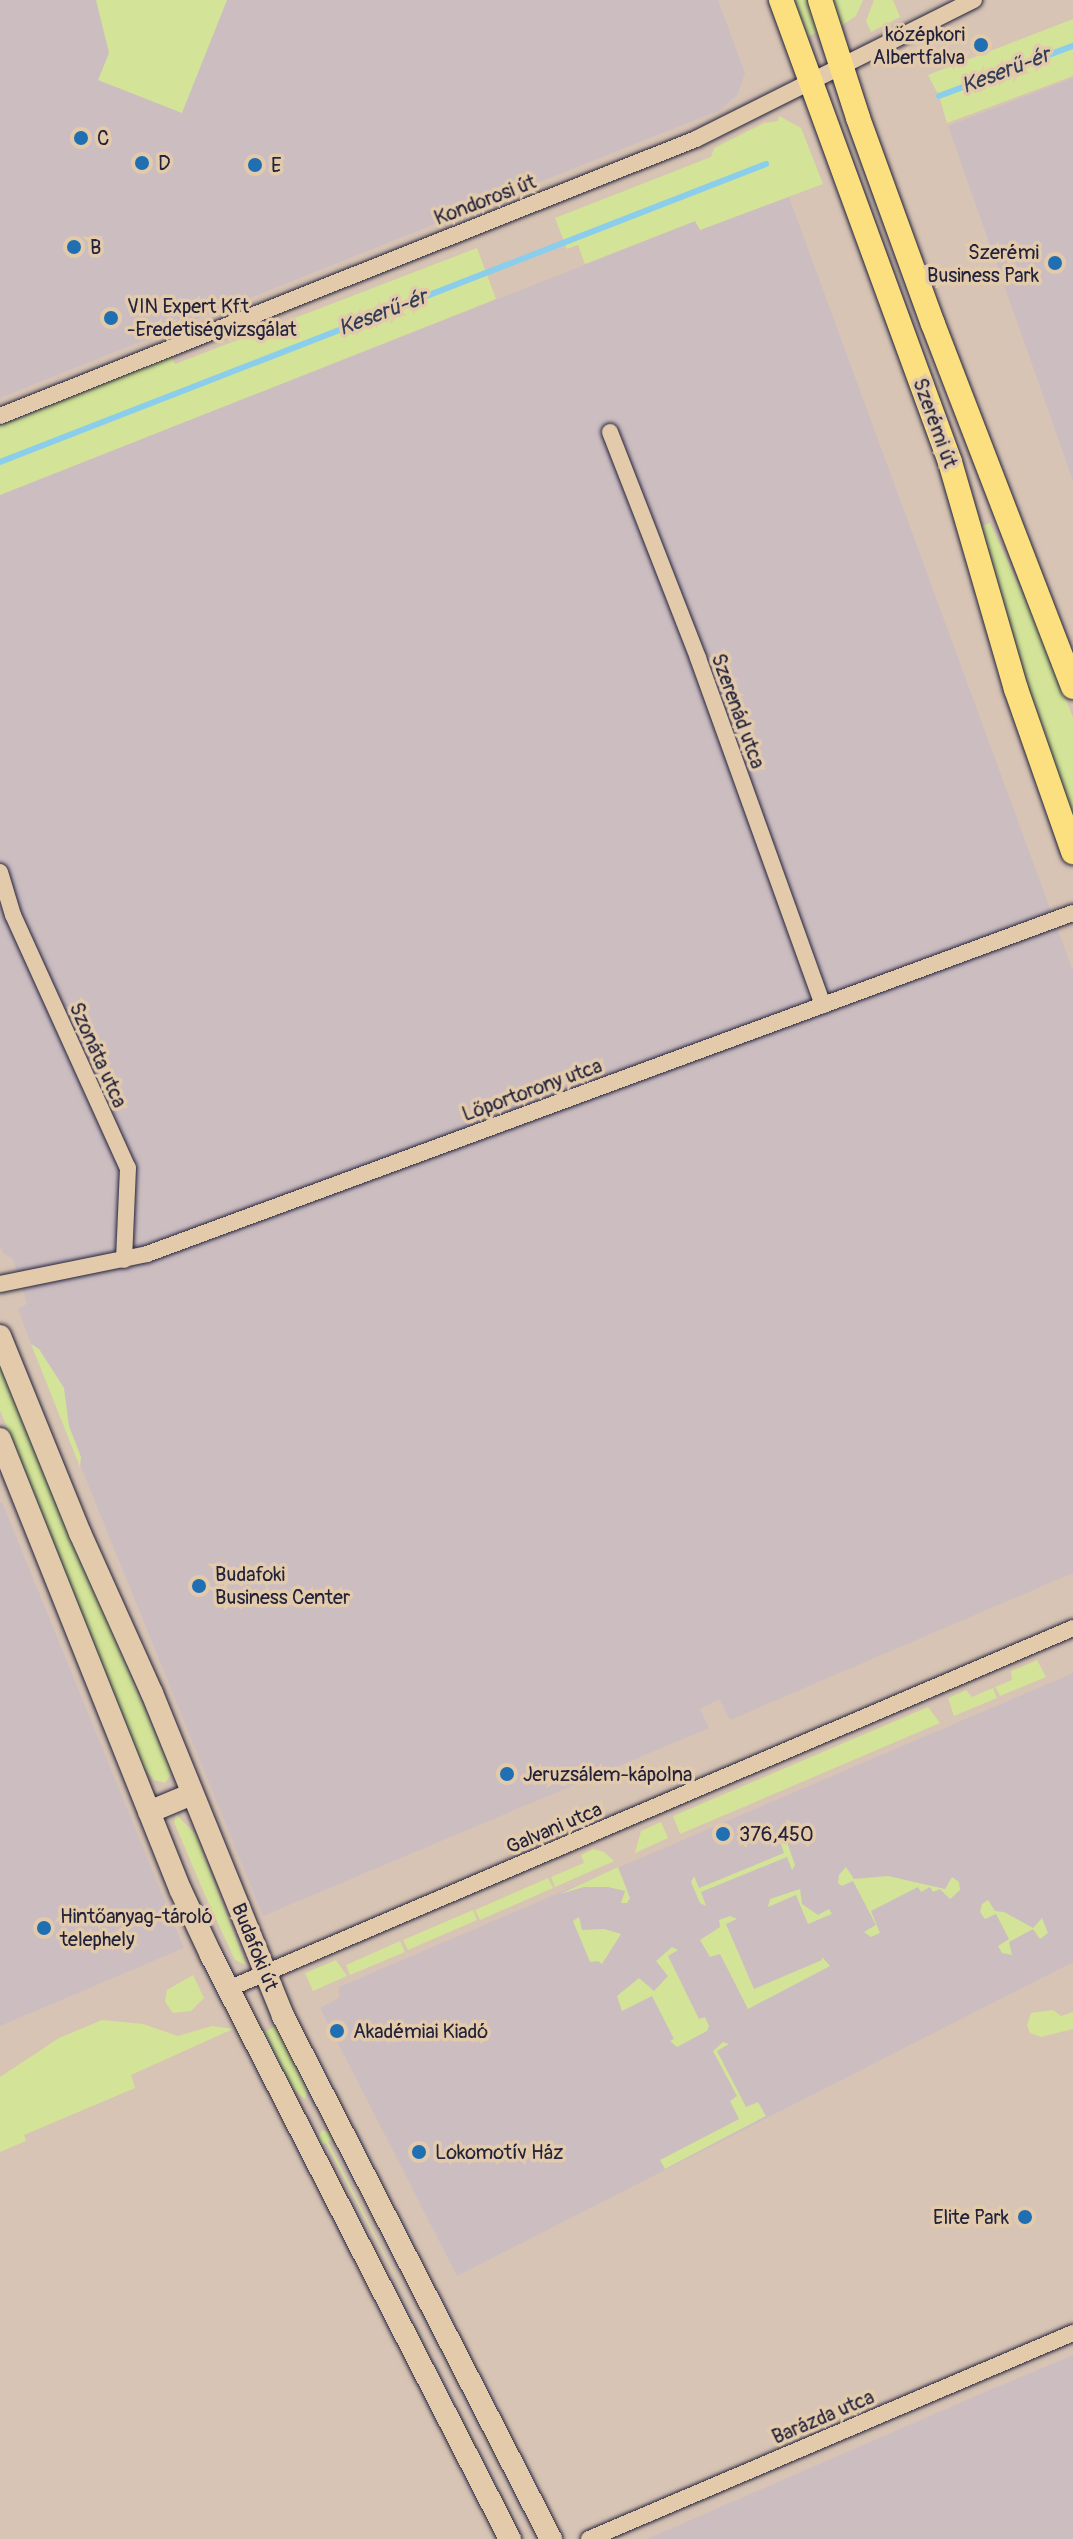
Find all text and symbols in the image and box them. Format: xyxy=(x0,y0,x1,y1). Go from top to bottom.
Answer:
place label: középkori Albertfalva xyxy=(873,22,965,69)
marker: középkori Albertfalva xyxy=(972,36,990,54)
water label: Keserű-ér xyxy=(958,42,1054,100)
place label: C xyxy=(97,126,109,150)
marker: C xyxy=(72,129,90,147)
place label: D xyxy=(158,151,171,175)
place label: E xyxy=(271,153,281,177)
marker: D xyxy=(133,154,151,172)
marker: E xyxy=(246,156,264,174)
street label: Kondorosi út xyxy=(431,170,539,230)
place label: B xyxy=(90,235,101,259)
marker: B xyxy=(65,238,83,256)
place label: Szerémi Business Park xyxy=(927,240,1039,287)
marker: Szerémi Business Park xyxy=(1046,254,1064,272)
water label: Keserű-ér xyxy=(335,284,431,342)
place label: VIN Expert Kft -Eredetiségvizsgálat xyxy=(127,294,296,341)
marker: VIN Expert Kft -Eredetiségvizsgálat xyxy=(102,309,120,327)
street label: Szerémi út xyxy=(908,375,962,471)
street label: Szerenád utca xyxy=(706,650,770,772)
street label: Szonáta utca xyxy=(64,999,132,1111)
street label: Lőportorony utca xyxy=(459,1054,605,1126)
place label: Budafoki Business Center xyxy=(215,1562,350,1609)
marker: Budafoki Business Center xyxy=(190,1577,208,1595)
place label: Jeruzsálem-kápolna xyxy=(523,1762,692,1786)
marker: Jeruzsálem-kápolna xyxy=(498,1765,516,1783)
street label: Galvani utca xyxy=(502,1797,606,1859)
place label: 376,450 xyxy=(739,1822,814,1846)
marker: 376,450 xyxy=(714,1825,732,1843)
street label: Budafoki út xyxy=(226,1899,284,1995)
place label: Hintőanyag-tároló telephely xyxy=(60,1904,213,1951)
marker: Hintőanyag-tároló telephely xyxy=(35,1919,53,1937)
place label: Akadémiai Kiadó xyxy=(353,2019,488,2043)
marker: Akadémiai Kiadó xyxy=(328,2022,346,2040)
place label: Lokomotív Ház xyxy=(435,2140,563,2164)
marker: Lokomotív Ház xyxy=(410,2143,428,2161)
place label: Elite Park xyxy=(933,2205,1009,2229)
marker: Elite Park xyxy=(1016,2208,1034,2226)
street label: Barázda utca xyxy=(768,2385,878,2449)

